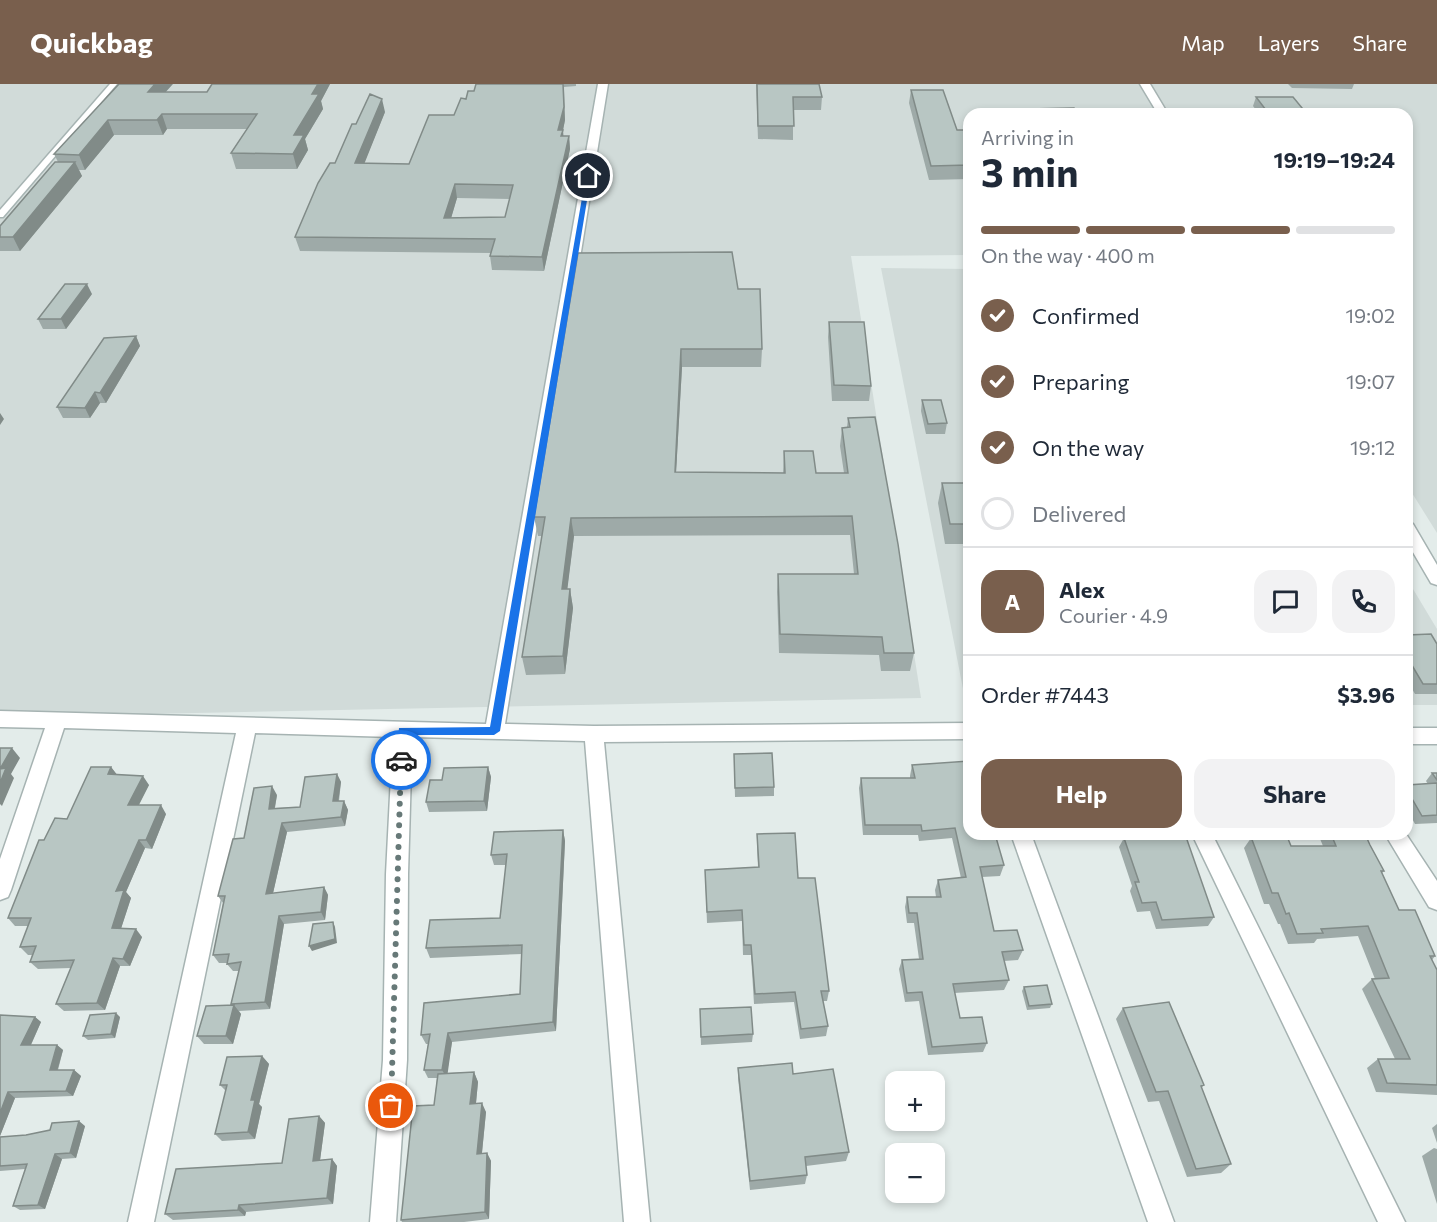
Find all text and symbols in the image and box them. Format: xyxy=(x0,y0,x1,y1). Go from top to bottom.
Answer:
text: Quickbag xyxy=(30,25,153,59)
text: Map xyxy=(1181,30,1225,55)
text: Layers xyxy=(1258,30,1320,55)
text: Share xyxy=(1353,30,1407,55)
text: Arriving in xyxy=(981,125,1074,149)
text: 19:19–19:24 xyxy=(1274,146,1395,173)
text: 3 min xyxy=(981,147,1079,195)
pin xyxy=(562,150,613,201)
icon: home xyxy=(571,159,604,192)
text: On the way · 400 m xyxy=(981,243,1155,267)
icon: check xyxy=(981,299,1014,332)
text: Confirmed xyxy=(1032,302,1139,329)
text: 19:02 xyxy=(1346,303,1395,327)
icon: check xyxy=(981,365,1014,398)
text: Preparing xyxy=(1032,368,1129,395)
text: 19:07 xyxy=(1346,369,1395,393)
icon: check xyxy=(981,431,1014,464)
text: On the way xyxy=(1032,434,1144,461)
text: 19:12 xyxy=(1350,435,1395,459)
text: Delivered xyxy=(1032,500,1126,527)
button: chat xyxy=(1254,570,1317,633)
button: phone xyxy=(1332,570,1395,633)
text: Alex xyxy=(1059,576,1105,603)
text: A xyxy=(1005,588,1020,615)
text: Courier · 4.9 xyxy=(1059,603,1168,627)
text: Order #7443 xyxy=(981,681,1109,708)
text: $3.96 xyxy=(1337,681,1395,708)
courier xyxy=(371,730,431,790)
icon: car xyxy=(385,744,418,777)
button: Help xyxy=(981,759,1182,828)
button: Share xyxy=(1194,759,1395,828)
map controls xyxy=(885,1071,945,1203)
button: + xyxy=(885,1071,945,1131)
pin xyxy=(365,1080,416,1131)
icon: bag xyxy=(374,1089,407,1122)
button: − xyxy=(885,1143,945,1203)

